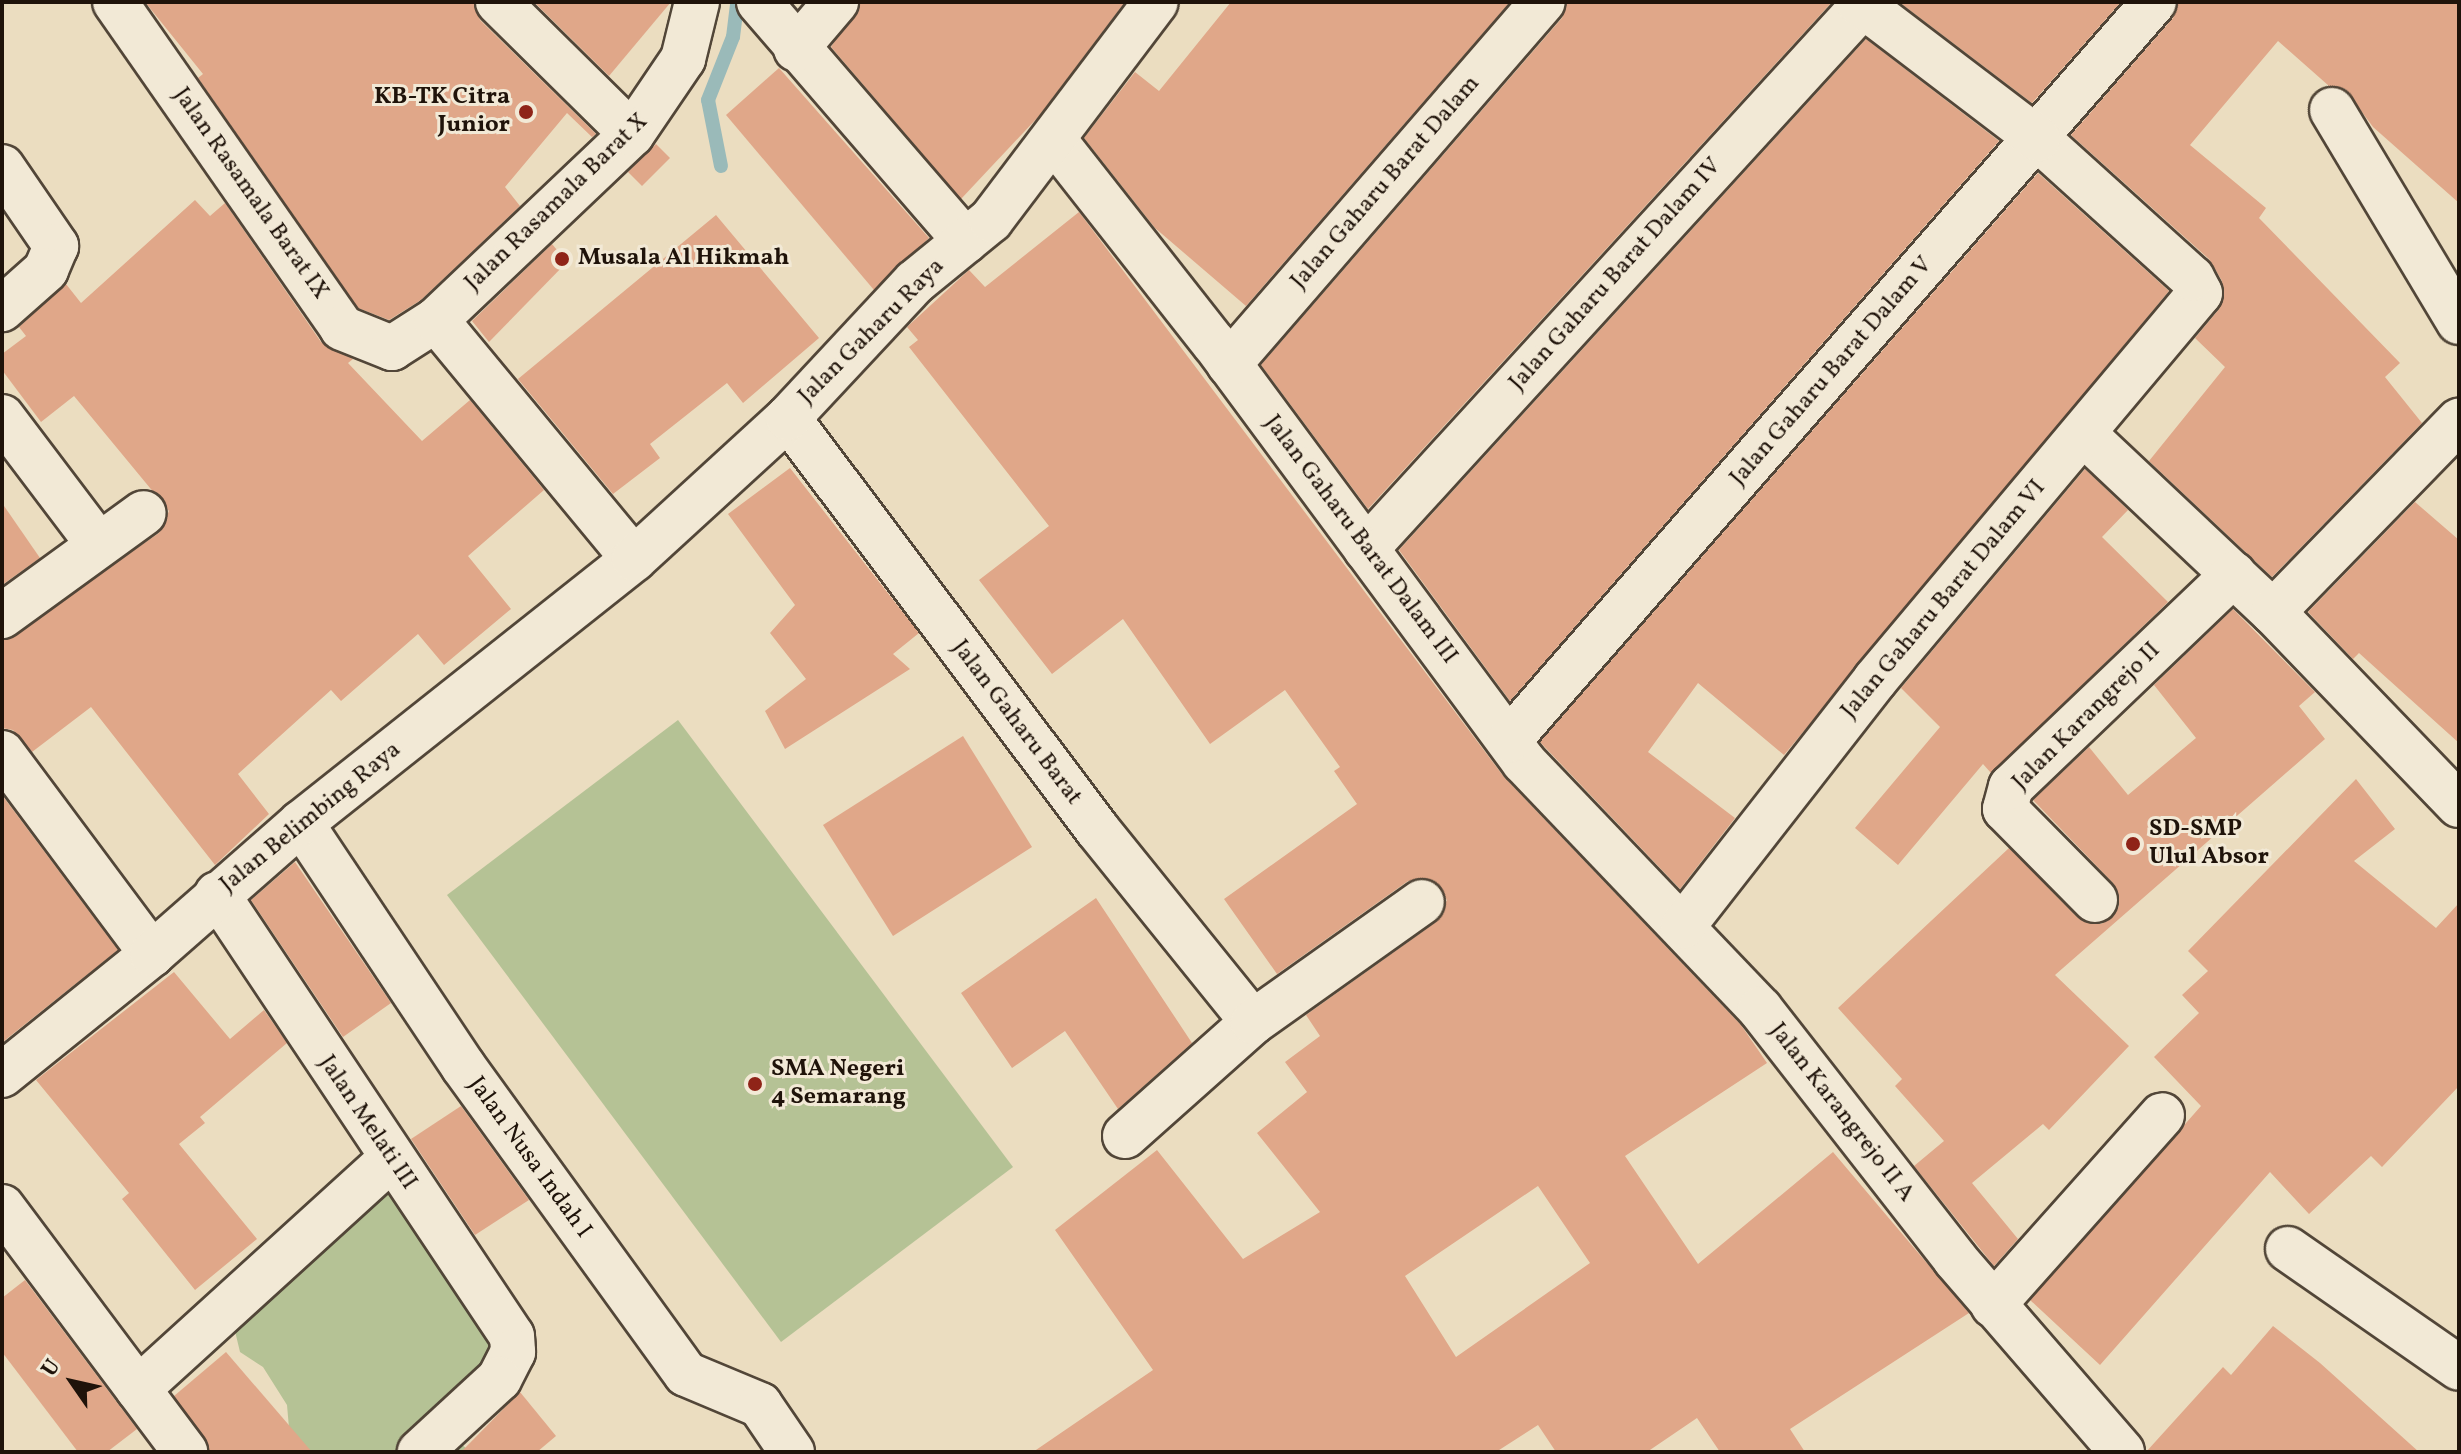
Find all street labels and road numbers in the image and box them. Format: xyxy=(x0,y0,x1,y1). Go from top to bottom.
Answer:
street label: Jalan Gaharu Barat Dalam xyxy=(1285,70,1487,296)
street label: Jalan Rasamala Barat IX xyxy=(166,82,334,306)
street label: Jalan Rasamala Barat X xyxy=(459,108,655,298)
street label: Jalan Gaharu Barat Dalam IV xyxy=(1504,153,1728,397)
street label: Jalan Gaharu Barat Dalam V xyxy=(1724,251,1940,493)
street label: Jalan Gaharu Raya xyxy=(793,253,951,411)
street label: Jalan Gaharu Barat Dalam III xyxy=(1257,410,1463,670)
street label: Jalan Gaharu Barat Dalam VI xyxy=(1835,474,2053,726)
street label: Jalan Gaharu Barat xyxy=(945,635,1087,811)
street label: Jalan Karangrejo II xyxy=(2007,637,2167,797)
street label: Jalan Belimbing Raya xyxy=(215,736,407,900)
street label: Jalan Karangrejo II A xyxy=(1762,1018,1920,1208)
street label: Jalan Melati III xyxy=(311,1050,423,1196)
street label: Jalan Nusa Indah I xyxy=(461,1072,597,1244)

